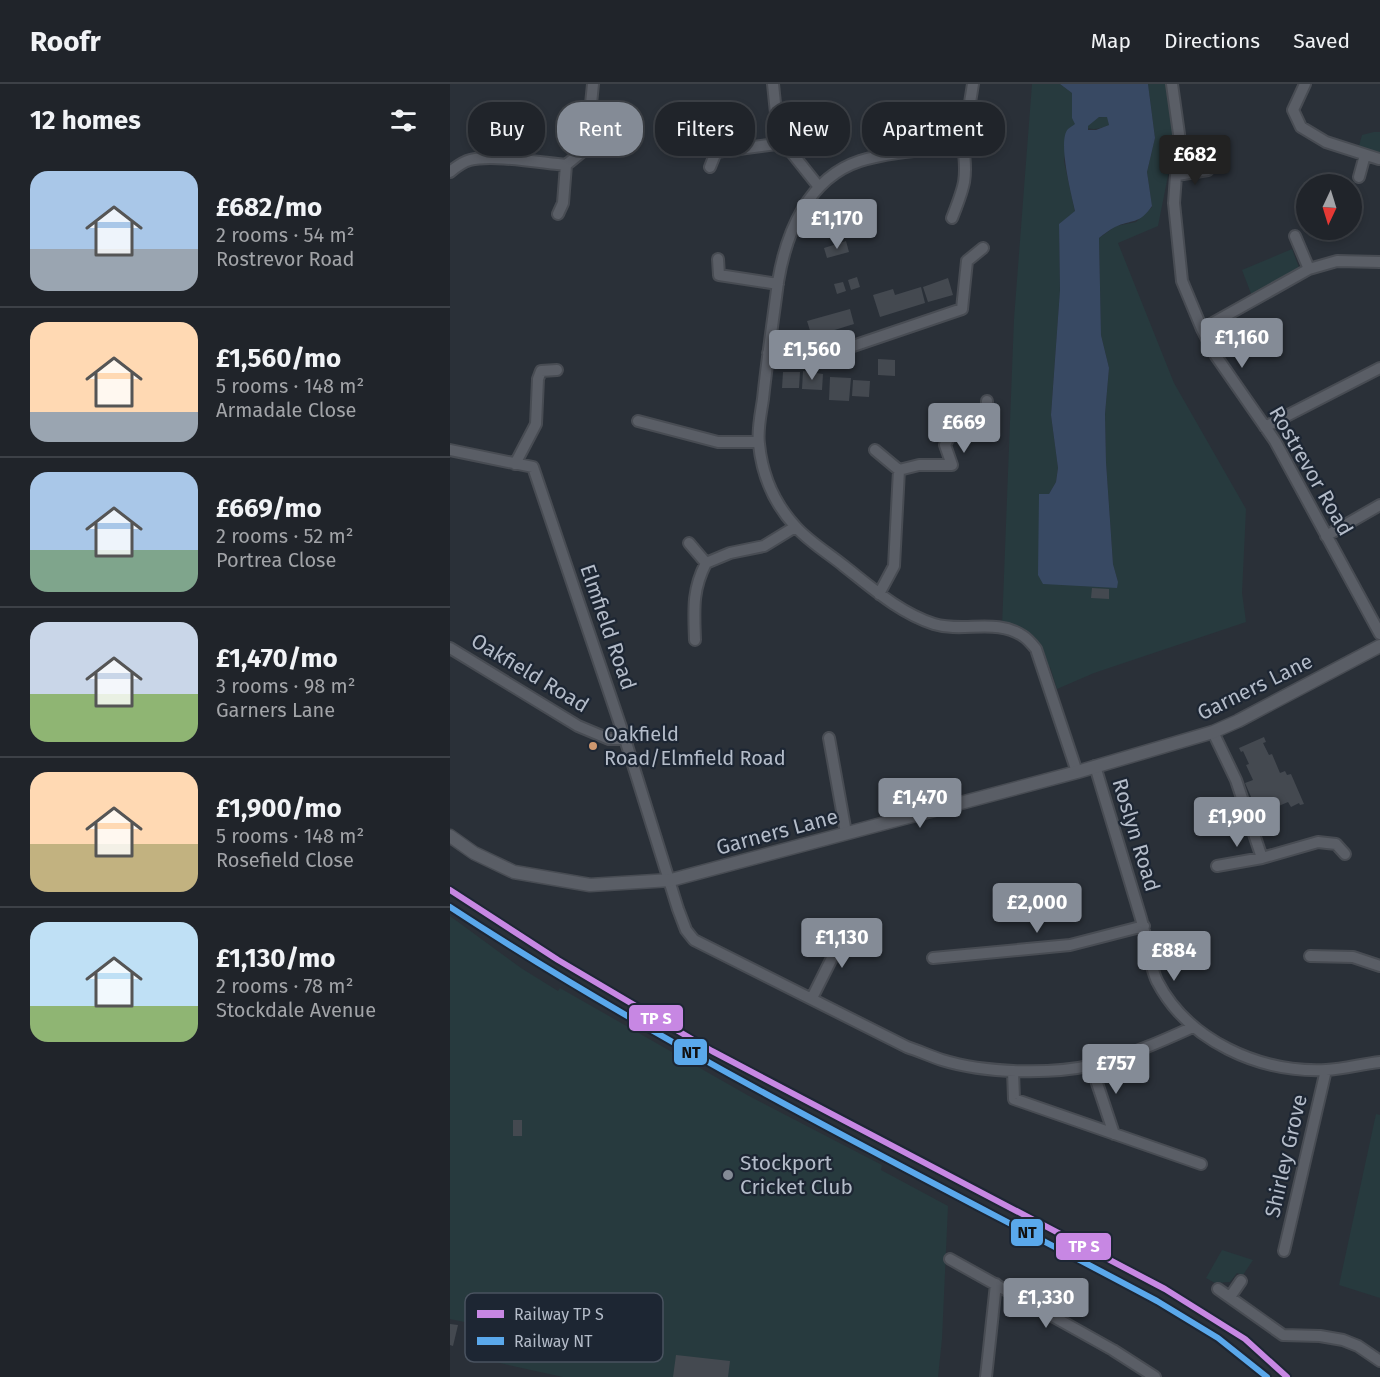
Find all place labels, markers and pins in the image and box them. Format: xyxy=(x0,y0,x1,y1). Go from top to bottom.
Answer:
pin: £682 xyxy=(1159,135,1231,186)
pin: £1,170 xyxy=(788,199,886,250)
pin: £1,160 xyxy=(1193,318,1291,369)
pin: £1,560 xyxy=(763,330,861,381)
pin: £669 xyxy=(928,403,1000,454)
place label: Oakfield Road/Elmfield Road xyxy=(604,722,786,770)
marker: Oakfield Road/Elmfield Road xyxy=(587,740,599,752)
pin: £1,470 xyxy=(871,778,969,829)
pin: £1,900 xyxy=(1188,797,1286,848)
pin: £2,000 xyxy=(988,883,1086,934)
pin: £1,130 xyxy=(793,918,891,969)
pin: £884 xyxy=(1138,931,1210,982)
pin: £757 xyxy=(1080,1044,1152,1095)
place label: Stockport Cricket Club xyxy=(740,1150,853,1200)
marker: Stockport Cricket Club xyxy=(721,1168,735,1182)
pin: £1,330 xyxy=(997,1278,1095,1329)

